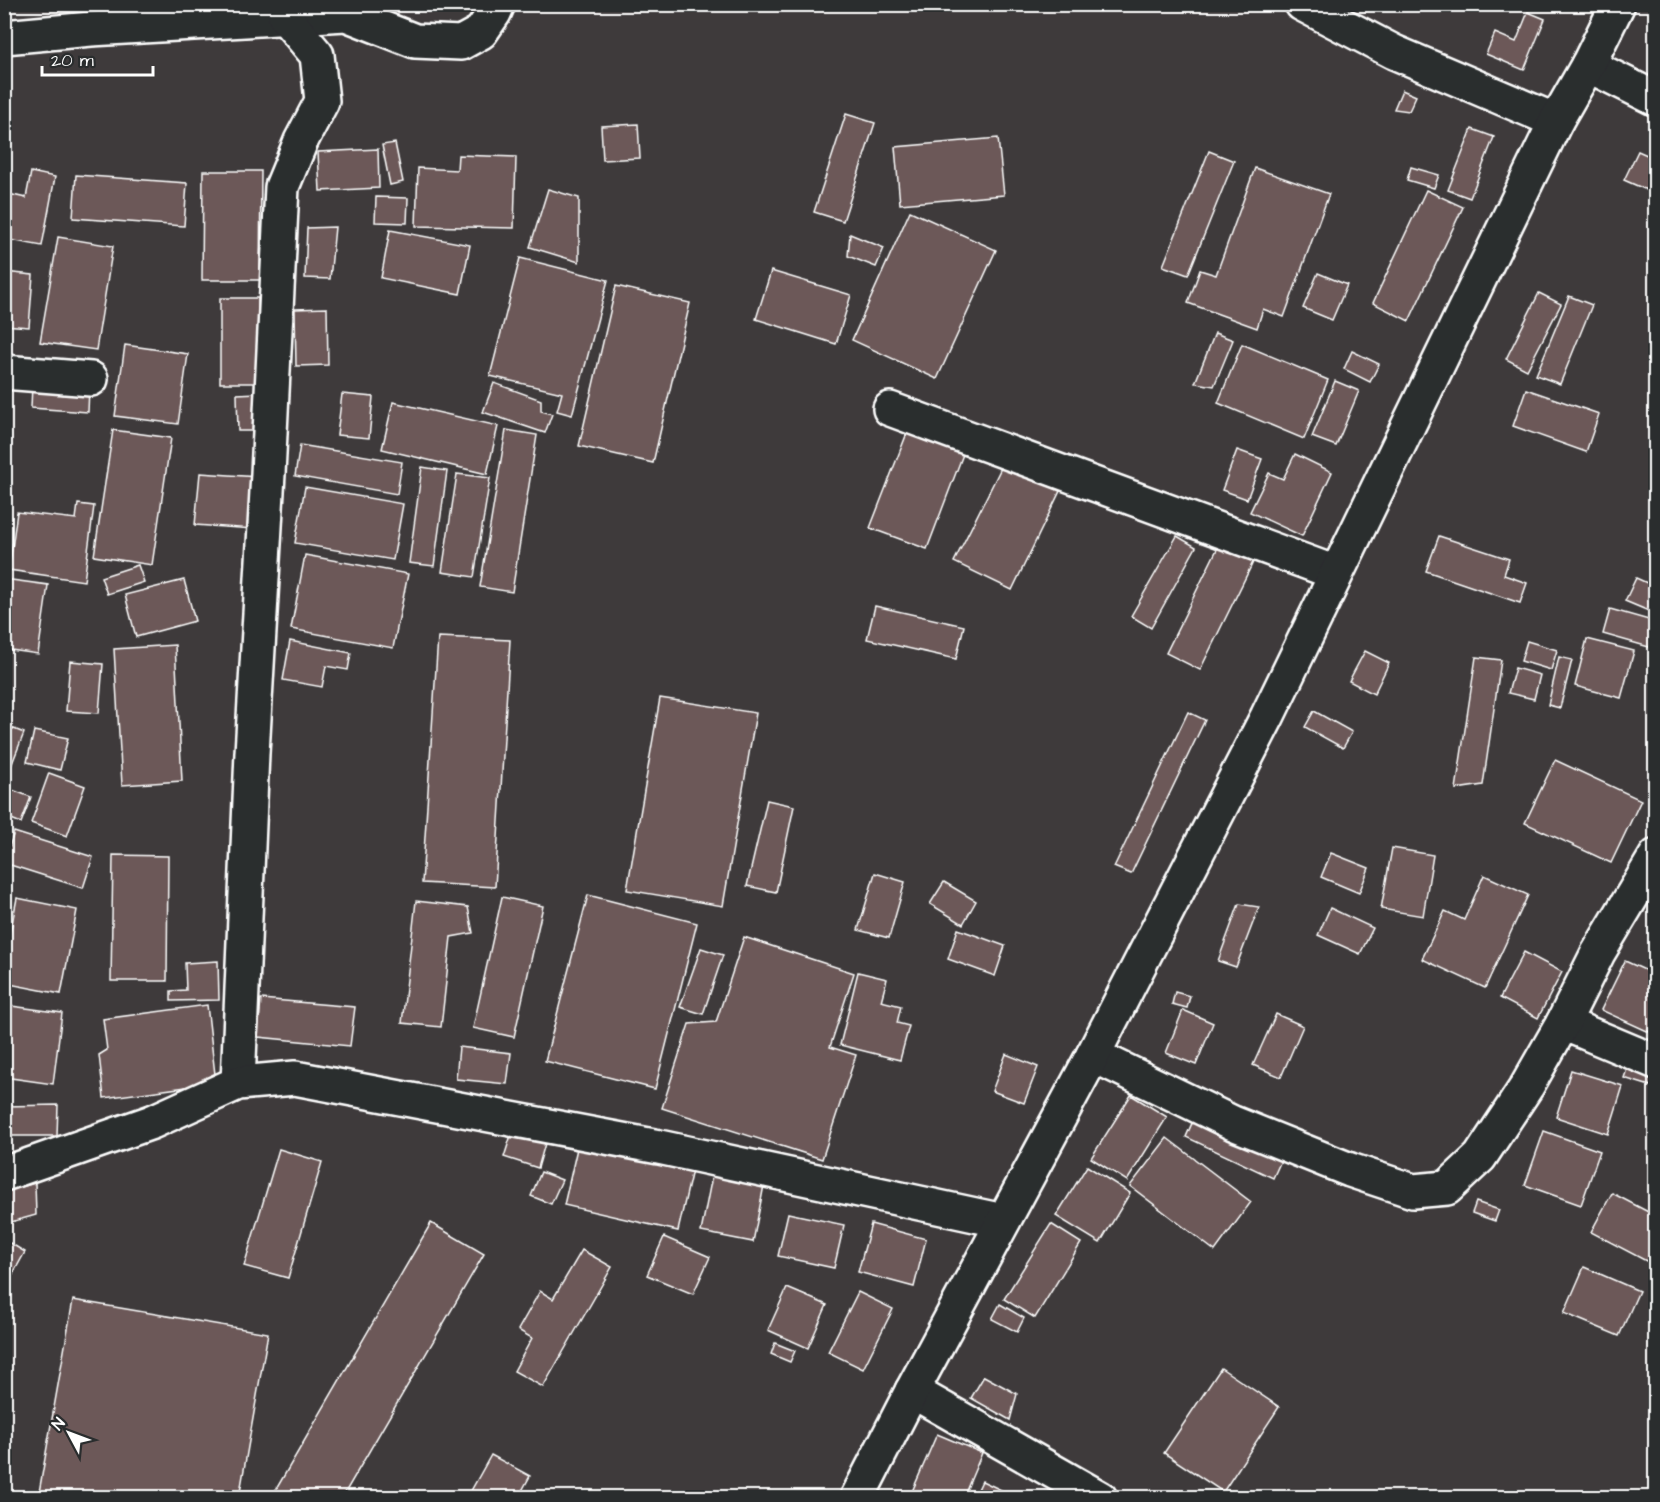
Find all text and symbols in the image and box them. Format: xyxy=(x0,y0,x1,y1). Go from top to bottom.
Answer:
scale bar xyxy=(42,39,153,77)
text: 20 m xyxy=(51,48,94,73)
north arrow xyxy=(39,1403,99,1463)
text: N xyxy=(47,1413,70,1435)

